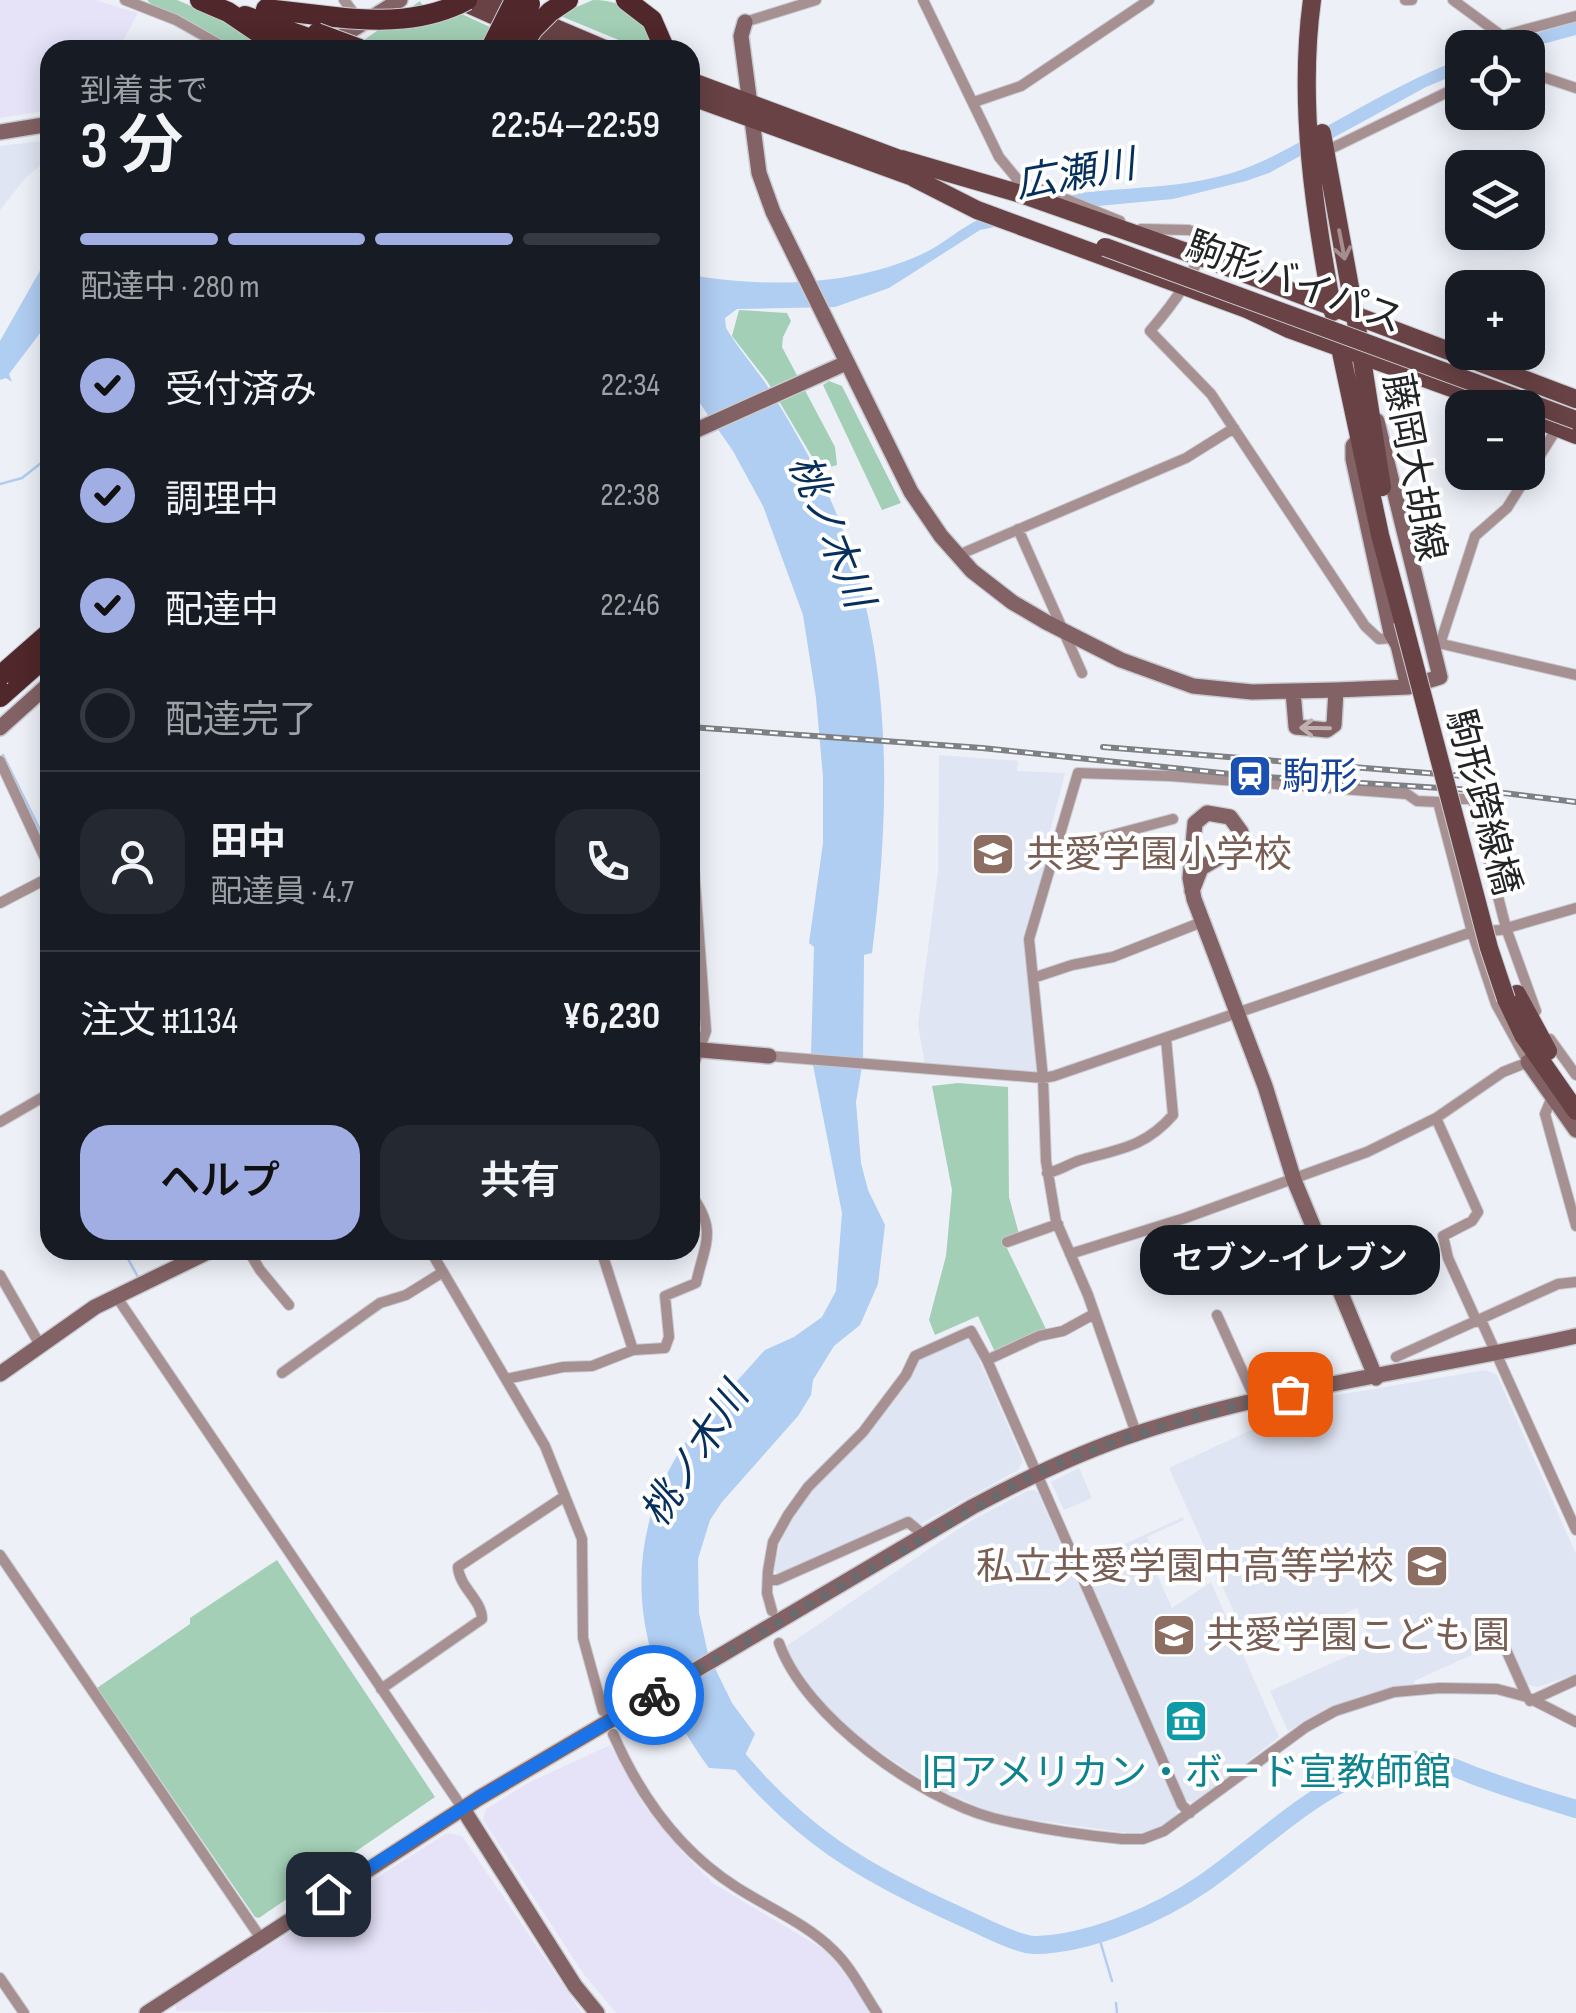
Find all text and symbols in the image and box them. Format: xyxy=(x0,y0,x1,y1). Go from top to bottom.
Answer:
map controls xyxy=(1445,30,1545,490)
button: locate xyxy=(1445,30,1545,130)
text: 到着まで xyxy=(80,72,208,111)
text: 22:54–22:59 xyxy=(491,103,660,148)
text: 3 分 xyxy=(80,109,184,187)
water label: 広瀬川 xyxy=(1012,140,1143,209)
button: layers xyxy=(1445,150,1545,250)
street label: 駒形バイパス xyxy=(1180,223,1409,343)
one-way arrow xyxy=(1333,228,1352,260)
text: 配達中 · 280 m xyxy=(80,268,260,307)
button: + xyxy=(1445,270,1545,370)
icon: check xyxy=(80,358,135,413)
text: 22:34 xyxy=(601,366,660,405)
text: 受付済み xyxy=(165,368,317,413)
street label: 藤岡大胡線 xyxy=(1373,370,1454,565)
button: − xyxy=(1445,390,1545,490)
water label: 桃ノ木川 xyxy=(778,449,884,619)
icon: check xyxy=(80,468,135,523)
text: 22:38 xyxy=(600,476,660,515)
text: 調理中 xyxy=(165,478,279,523)
icon: check xyxy=(80,578,135,633)
text: 22:46 xyxy=(600,586,660,625)
text: 配達中 xyxy=(165,588,279,633)
text: 配達完了 xyxy=(165,698,317,743)
street label: 駒形跨線橋 xyxy=(1436,705,1529,900)
one-way arrow xyxy=(1299,718,1332,738)
station icon: 駒形 xyxy=(1227,753,1273,799)
place label: 駒形 xyxy=(1282,755,1358,800)
button: person xyxy=(80,809,185,914)
button: phone xyxy=(555,809,660,914)
text: 田中 xyxy=(210,820,286,865)
school or university icon: 共愛学園小学校 xyxy=(970,831,1016,877)
place label: 共愛学園小学校 xyxy=(1026,833,1292,878)
text: 配達員 · 4.7 xyxy=(210,873,354,912)
text: ¥6,230 xyxy=(562,994,660,1039)
text: 注文 #1134 xyxy=(80,999,238,1044)
button: ヘルプ xyxy=(80,1125,360,1240)
button: 共有 xyxy=(380,1125,660,1240)
callout: セブン-イレブン xyxy=(1140,1224,1440,1294)
text: セブン-イレブン xyxy=(1172,1240,1408,1279)
pin xyxy=(1248,1352,1333,1437)
icon: bag xyxy=(1263,1367,1318,1422)
water label: 桃ノ木川 xyxy=(632,1372,762,1535)
school or university icon: 私立共愛学園中高等学校 xyxy=(1404,1543,1450,1589)
place label: 私立共愛学園中高等学校 xyxy=(976,1545,1394,1590)
school or university icon: 共愛学園こども園 xyxy=(1151,1612,1197,1658)
place label: 共愛学園こども園 xyxy=(1206,1614,1510,1659)
courier xyxy=(604,1645,704,1745)
icon: bike xyxy=(627,1668,682,1723)
museum icon: 旧アメリカン・ボード宣教師館 xyxy=(1163,1698,1209,1744)
place label: 旧アメリカン・ボード宣教師館 xyxy=(921,1751,1451,1796)
pin xyxy=(286,1852,371,1937)
icon: home xyxy=(301,1867,356,1922)

